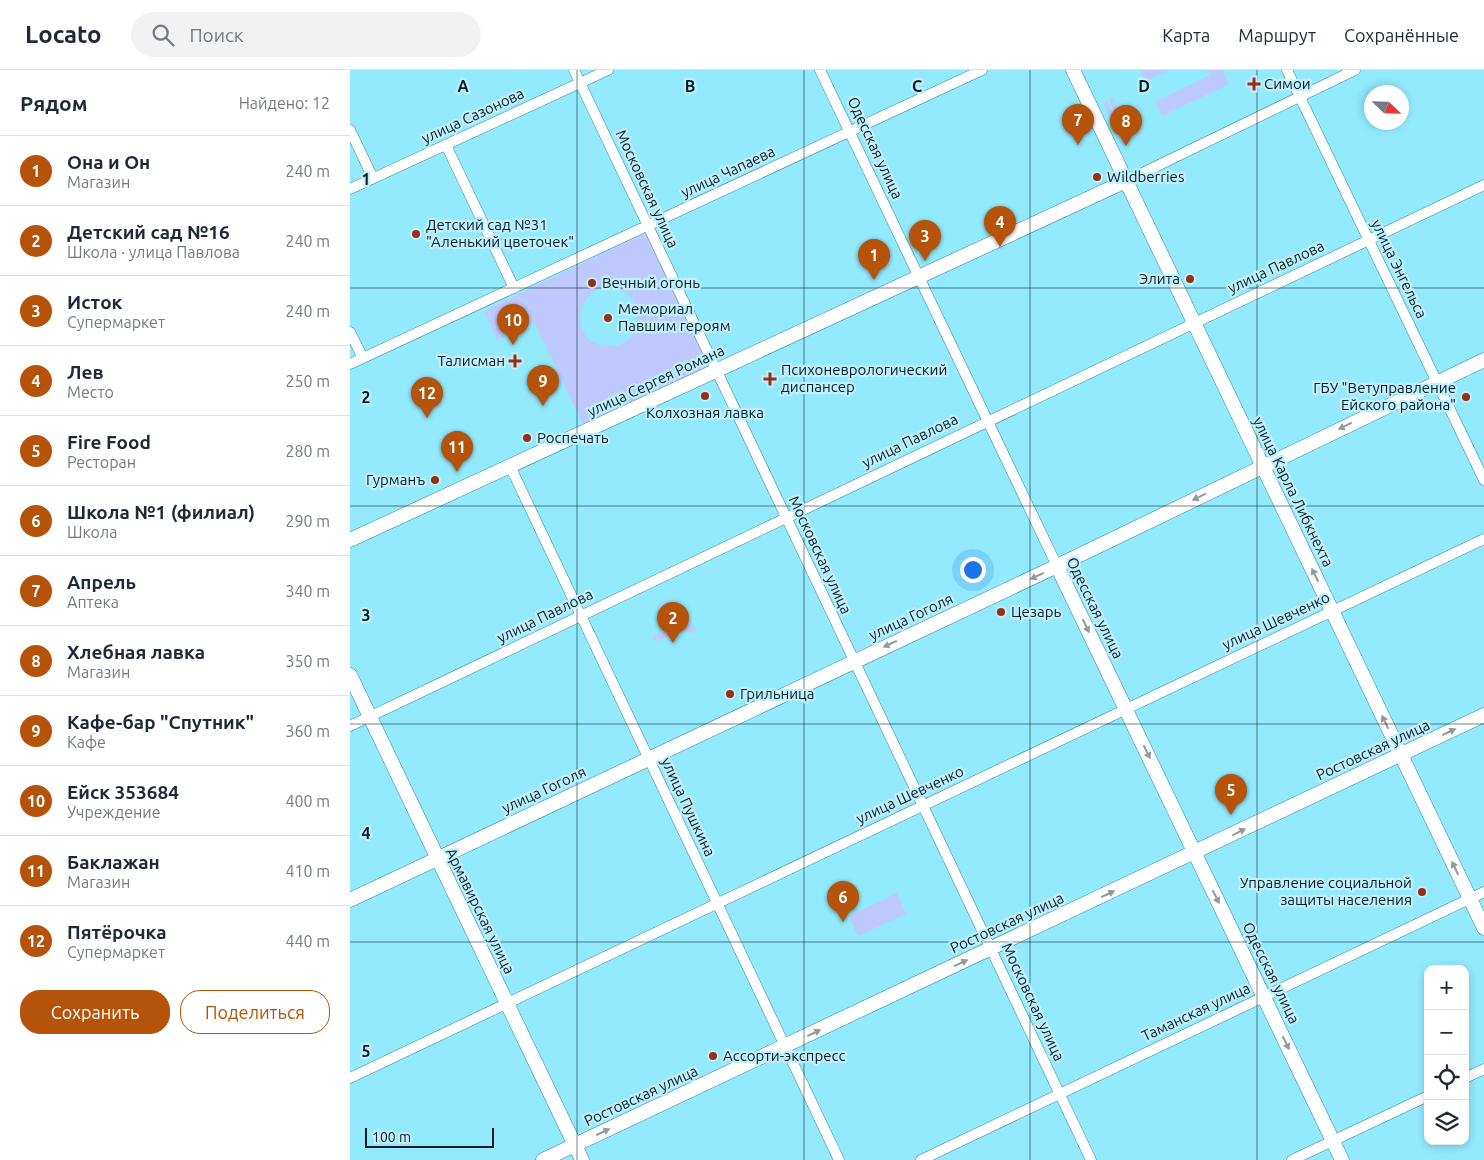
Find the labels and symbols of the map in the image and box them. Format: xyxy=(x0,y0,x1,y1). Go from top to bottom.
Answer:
place label: Симои xyxy=(1264,75,1311,92)
text: A xyxy=(457,77,469,95)
text: B xyxy=(685,77,695,95)
text: C xyxy=(912,77,922,95)
text: D xyxy=(1138,77,1150,95)
marker: Симои xyxy=(1248,78,1260,90)
street label: улица Сазонова xyxy=(419,84,527,147)
north arrow xyxy=(1364,85,1409,130)
street label: Одесская улица xyxy=(844,94,906,201)
pin: 7 xyxy=(1062,104,1094,145)
pin: 8 xyxy=(1110,105,1142,146)
street label: Московская улица xyxy=(613,127,682,250)
street label: улица Чапаева xyxy=(678,142,778,201)
place label: Wildberries xyxy=(1107,168,1184,185)
text: 1 xyxy=(361,170,371,188)
marker: Wildberries xyxy=(1091,171,1103,183)
pin: 4 xyxy=(984,206,1016,247)
place label: Детский сад №31 "Аленький цветочек" xyxy=(426,216,574,250)
street label: улица Энгельса xyxy=(1368,217,1431,321)
pin: 3 xyxy=(909,220,941,261)
marker: Детский сад №31 "Аленький цветочек" xyxy=(410,228,422,240)
street label: улица Павлова xyxy=(1225,237,1327,296)
pin: 1 xyxy=(858,239,890,280)
place label: Элита xyxy=(1139,270,1180,287)
marker: Элита xyxy=(1184,273,1196,285)
place label: Вечный огонь xyxy=(602,274,700,291)
marker: Вечный огонь xyxy=(586,277,598,289)
place label: Мемориал Павшим героям xyxy=(618,300,731,334)
pin: 10 xyxy=(497,304,529,345)
marker: Мемориал Павшим героям xyxy=(602,312,614,324)
street label: улица Сергея Романа xyxy=(585,341,727,420)
place label: Талисман xyxy=(438,352,505,369)
marker: Талисман xyxy=(509,355,521,367)
place label: Психоневрологический диспансер xyxy=(781,361,947,395)
pin: 9 xyxy=(527,365,559,406)
marker: Психоневрологический диспансер xyxy=(763,372,777,386)
pin: 12 xyxy=(411,377,443,418)
place label: ГБУ "Ветуправление Ейского района" xyxy=(1313,379,1456,413)
text: 2 xyxy=(361,388,371,406)
marker: Колхозная лавка xyxy=(699,390,711,402)
marker: ГБУ "Ветуправление Ейского района" xyxy=(1460,391,1472,403)
place label: Колхозная лавка xyxy=(646,404,764,421)
street label: улица Павлова xyxy=(859,410,960,471)
street label: улица Карла Либкнехта xyxy=(1250,414,1337,570)
one-way arrow xyxy=(1338,423,1352,431)
place label: Роспечать xyxy=(537,429,609,446)
pin: 11 xyxy=(441,431,473,472)
marker: Роспечать xyxy=(521,432,533,444)
place label: Гурманъ xyxy=(366,471,425,488)
marker: Гурманъ xyxy=(429,474,441,486)
street label: Московская улица xyxy=(786,493,855,616)
one-way arrow xyxy=(1192,493,1206,501)
street label: Одесская улица xyxy=(1064,554,1127,661)
your location xyxy=(960,557,986,583)
one-way arrow xyxy=(1311,568,1319,582)
one-way arrow xyxy=(1030,572,1044,580)
street label: улица Павлова xyxy=(494,585,595,646)
street label: улица Шевченко xyxy=(1219,588,1332,653)
street label: улица Гоголя xyxy=(866,590,956,643)
pin: 2 xyxy=(657,602,689,643)
place label: Цезарь xyxy=(1011,603,1062,620)
text: 3 xyxy=(361,606,371,624)
marker: Цезарь xyxy=(995,606,1007,618)
one-way arrow xyxy=(1082,619,1090,633)
one-way arrow xyxy=(883,641,897,649)
place label: Грильница xyxy=(740,685,815,702)
marker: Грильница xyxy=(724,688,736,700)
one-way arrow xyxy=(1381,715,1389,729)
street label: Ростовская улица xyxy=(1313,716,1432,783)
one-way arrow xyxy=(1442,728,1456,736)
one-way arrow xyxy=(1143,745,1151,760)
street label: улица Пушкина xyxy=(658,755,719,859)
street label: улица Шевченко xyxy=(853,762,966,827)
street label: улица Гоголя xyxy=(499,763,589,816)
pin: 5 xyxy=(1215,774,1247,815)
text: 4 xyxy=(361,824,371,842)
one-way arrow xyxy=(1232,828,1246,836)
street label: Армавирская улица xyxy=(443,845,518,977)
one-way arrow xyxy=(1451,861,1459,875)
place label: Управление социальной защиты населения xyxy=(1240,874,1412,908)
pin: 6 xyxy=(827,881,859,922)
marker: Управление социальной защиты населения xyxy=(1416,886,1428,898)
street label: Ростовская улица xyxy=(947,889,1066,956)
one-way arrow xyxy=(1101,890,1115,898)
one-way arrow xyxy=(1212,890,1220,904)
street label: Одесская улица xyxy=(1240,919,1303,1026)
street label: Московская улица xyxy=(999,940,1068,1063)
one-way arrow xyxy=(954,959,968,967)
street label: Таманская улица xyxy=(1139,979,1253,1044)
one-way arrow xyxy=(807,1028,821,1036)
one-way arrow xyxy=(1282,1036,1290,1050)
text: 5 xyxy=(361,1042,371,1060)
place label: Ассорти-экспресс xyxy=(723,1047,845,1064)
marker: Ассорти-экспресс xyxy=(707,1050,719,1062)
street label: Ростовская улица xyxy=(581,1062,700,1129)
scale bar xyxy=(365,1125,494,1148)
one-way arrow xyxy=(596,1128,610,1136)

